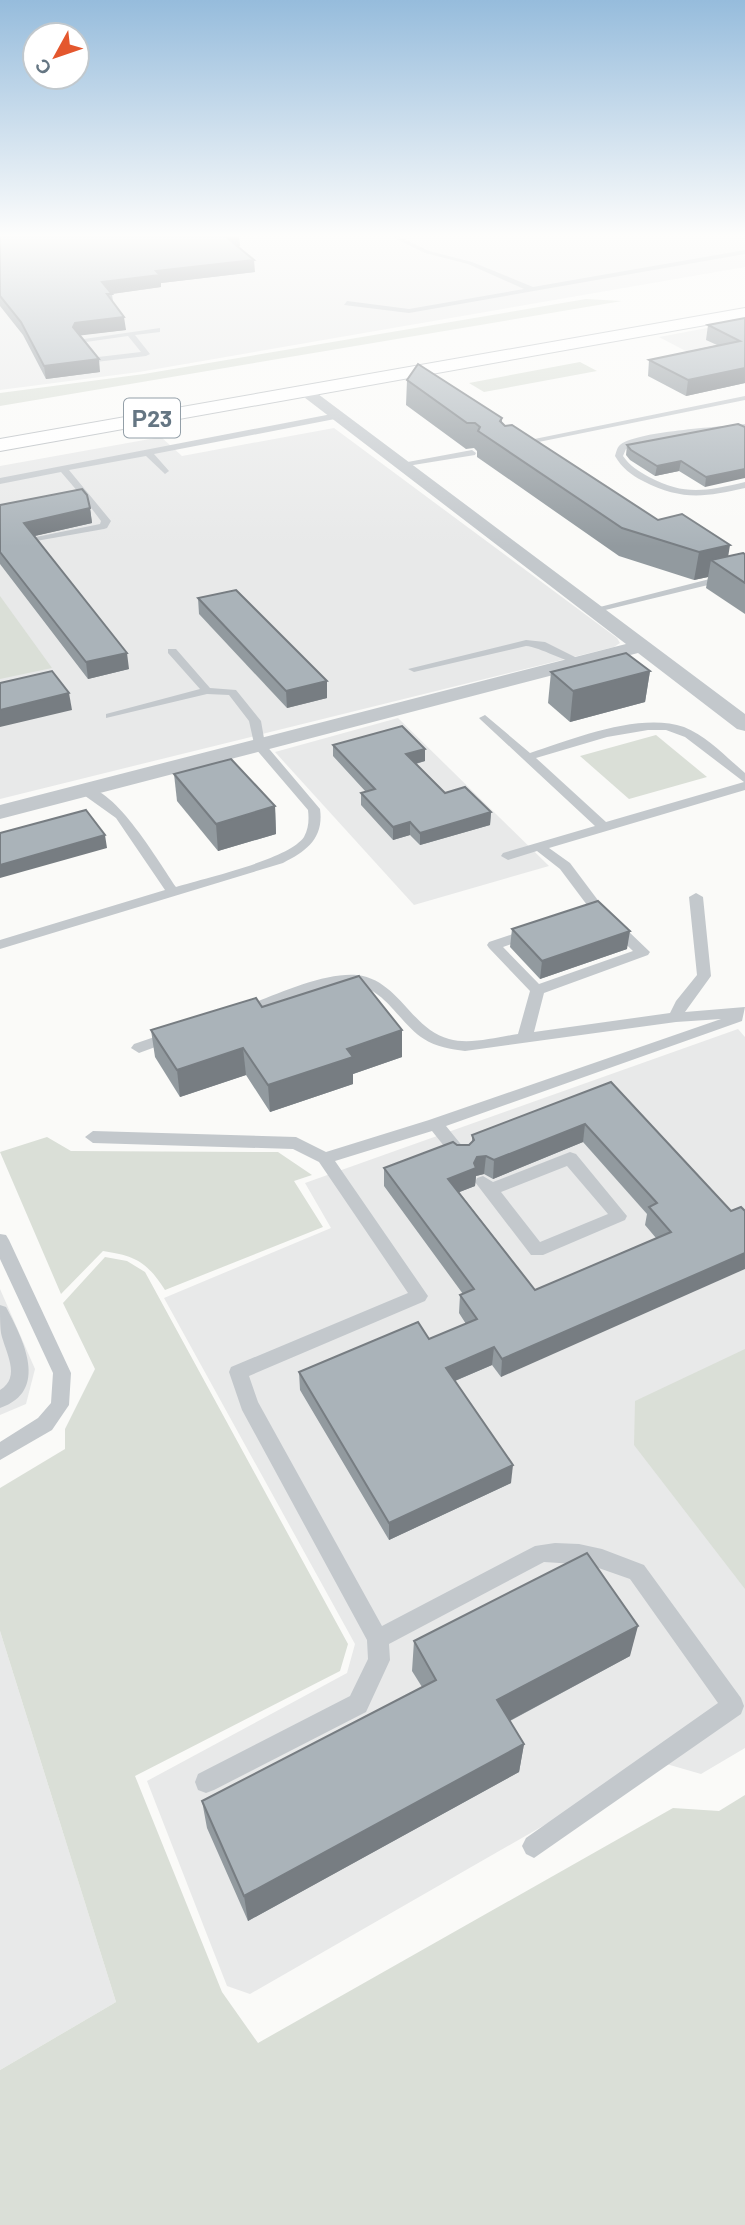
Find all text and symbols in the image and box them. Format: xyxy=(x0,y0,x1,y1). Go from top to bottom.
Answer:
north arrow xyxy=(21,21,91,91)
text: С xyxy=(29,54,56,80)
road number: Р23 xyxy=(124,398,180,438)

